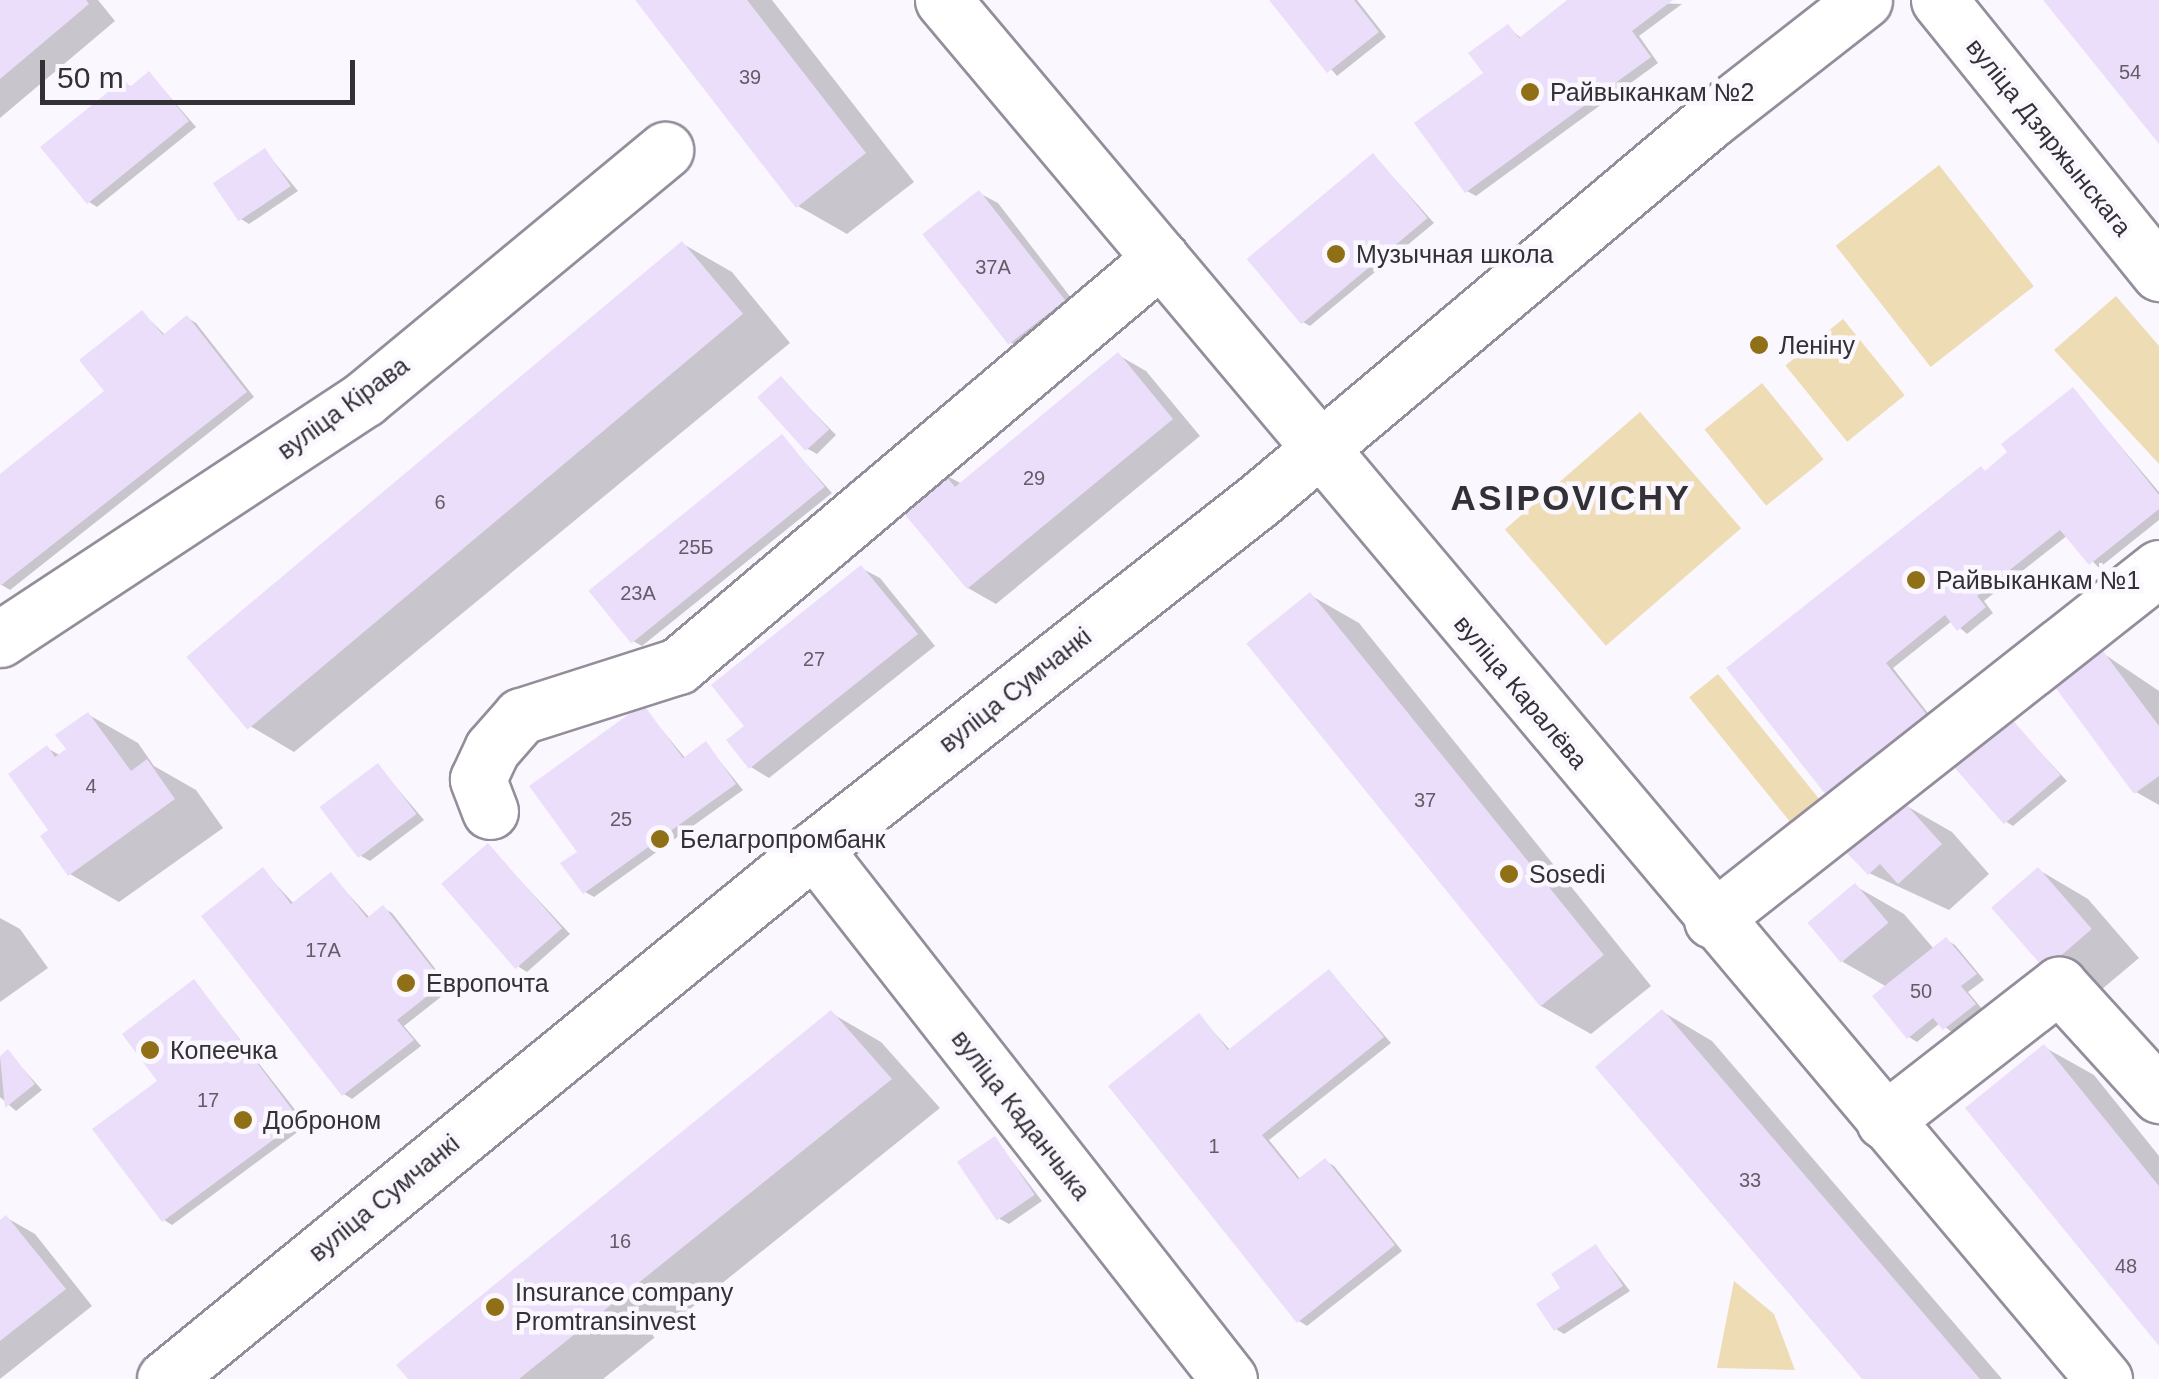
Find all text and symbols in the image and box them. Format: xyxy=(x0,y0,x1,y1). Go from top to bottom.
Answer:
street label: вуліца Дзяржынскага xyxy=(1960,32,2138,242)
scale bar xyxy=(45,40,360,102)
house number: 54 xyxy=(2119,60,2141,84)
text: 50 m xyxy=(57,61,124,94)
house number: 39 xyxy=(739,65,761,89)
place label: Райвыканкам №2 xyxy=(1550,77,1754,107)
marker: Райвыканкам №2 xyxy=(1519,81,1541,103)
place label: Музычная школа xyxy=(1356,239,1553,269)
marker: Музычная школа xyxy=(1325,243,1347,265)
house number: 37А xyxy=(975,255,1011,279)
place label: Леніну xyxy=(1779,330,1855,360)
marker: Леніну xyxy=(1748,334,1770,356)
street label: вуліца Кірава xyxy=(272,350,414,466)
house number: 29 xyxy=(1023,466,1045,490)
district label: ASIPOVICHY xyxy=(1451,477,1691,519)
house number: 6 xyxy=(434,490,446,514)
house number: 25Б xyxy=(678,535,714,559)
place label: Райвыканкам №1 xyxy=(1936,565,2140,595)
marker: Райвыканкам №1 xyxy=(1905,569,1927,591)
house number: 23А xyxy=(620,581,656,605)
street label: вуліца Каралёва xyxy=(1448,609,1594,775)
street label: вуліца Сумчанкі xyxy=(933,621,1097,759)
house number: 27 xyxy=(803,647,825,671)
house number: 4 xyxy=(85,774,97,798)
house number: 37 xyxy=(1414,788,1436,812)
house number: 25 xyxy=(610,807,632,831)
place label: Белагропромбанк xyxy=(680,824,886,854)
marker: Белагропромбанк xyxy=(649,828,671,850)
place label: Sosedi xyxy=(1529,859,1605,889)
marker: Sosedi xyxy=(1498,863,1520,885)
house number: 17А xyxy=(305,938,341,962)
place label: Европочта xyxy=(426,968,549,998)
marker: Европочта xyxy=(395,972,417,994)
house number: 50 xyxy=(1910,979,1932,1003)
street label: вуліца Каданчыка xyxy=(945,1024,1097,1206)
place label: Копеечка xyxy=(170,1035,277,1065)
marker: Копеечка xyxy=(139,1039,161,1061)
house number: 17 xyxy=(197,1088,219,1112)
place label: Доброном xyxy=(263,1105,381,1135)
marker: Доброном xyxy=(232,1109,254,1131)
street label: вуліца Сумчанкі xyxy=(303,1128,465,1268)
house number: 1 xyxy=(1208,1134,1220,1158)
house number: 33 xyxy=(1739,1168,1761,1192)
house number: 16 xyxy=(609,1229,631,1253)
house number: 48 xyxy=(2115,1254,2137,1278)
place label: Insurance company Promtransinvest xyxy=(515,1278,733,1337)
marker: Insurance company Promtransinvest xyxy=(484,1296,506,1318)

